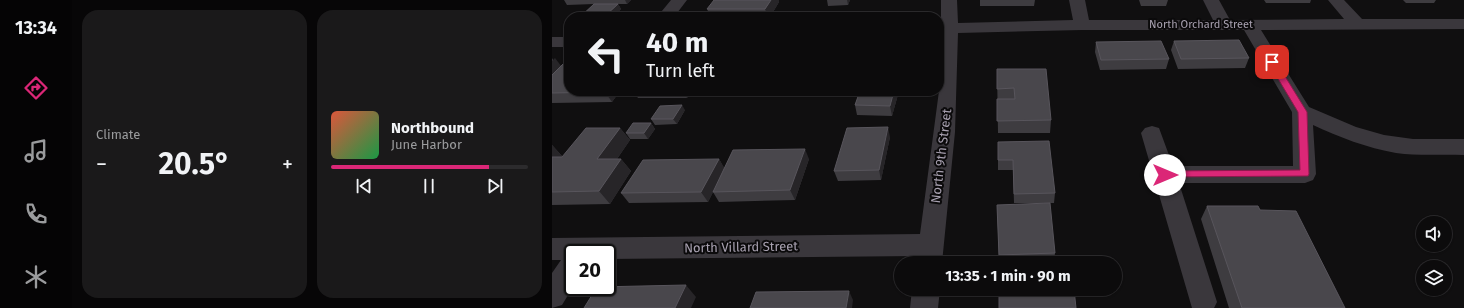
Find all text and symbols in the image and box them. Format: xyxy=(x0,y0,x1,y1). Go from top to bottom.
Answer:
text: 13:34 xyxy=(15,17,57,39)
street label: North Orchard Street xyxy=(1149,18,1253,31)
text: 40 m xyxy=(646,26,709,59)
icon: left xyxy=(580,28,632,80)
pin xyxy=(1255,45,1289,79)
icon: arrive xyxy=(1261,51,1283,73)
text: Turn left xyxy=(646,60,715,82)
icon: directions xyxy=(22,74,50,102)
street label: North 9th Street xyxy=(928,108,954,204)
text: Northbound xyxy=(391,119,474,137)
text: Climate xyxy=(96,127,140,142)
icon: music xyxy=(22,137,50,165)
text: June Harbor xyxy=(391,137,462,152)
text: 20.5° xyxy=(159,146,231,182)
text: − xyxy=(96,151,107,178)
text: + xyxy=(282,151,293,178)
position arrow xyxy=(1144,154,1186,196)
icon: previous xyxy=(353,175,375,197)
icon: pause xyxy=(418,175,440,197)
icon: next xyxy=(484,175,506,197)
icon: phone xyxy=(22,200,50,228)
map controls xyxy=(1416,216,1452,296)
button: sound xyxy=(1416,216,1452,252)
street label: North Villard Street xyxy=(684,239,798,255)
speed limit sign: 20 xyxy=(564,244,616,296)
button: layers xyxy=(1416,260,1452,296)
icon: climate xyxy=(22,263,50,291)
text: 13:35 · 1 min · 90 m xyxy=(945,267,1071,285)

